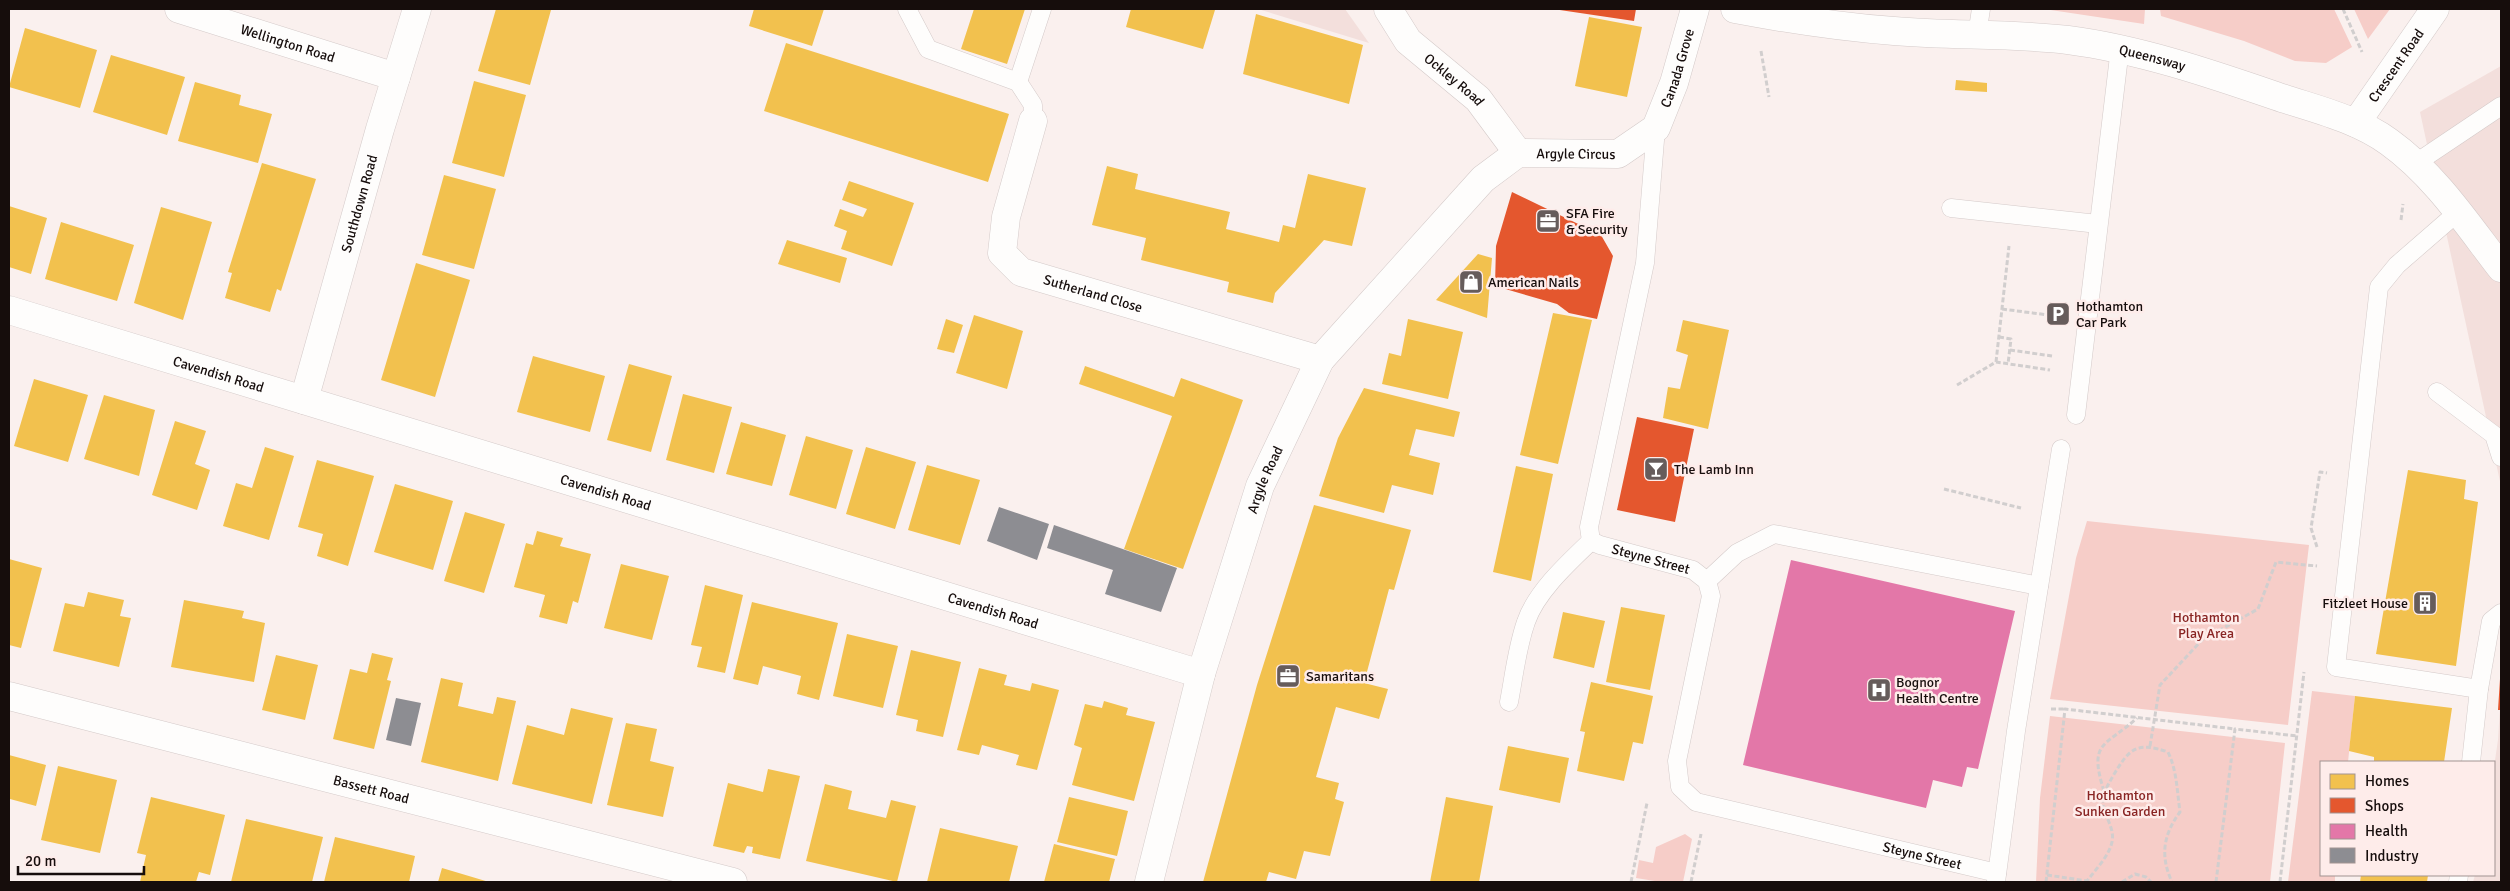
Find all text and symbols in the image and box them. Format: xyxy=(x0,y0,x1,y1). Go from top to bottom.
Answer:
street label: Wellington Road xyxy=(238,20,337,66)
street label: Crescent Road xyxy=(2364,25,2427,106)
street label: Canada Grove xyxy=(1657,26,1698,110)
street label: Queensway xyxy=(2117,41,2188,75)
street label: Ockley Road xyxy=(1421,50,1488,109)
street label: Argyle Circus xyxy=(1536,145,1615,162)
street label: Southdown Road xyxy=(337,153,381,254)
place label: SFA Fire & Security xyxy=(1566,205,1628,238)
office icon: SFA Fire & Security xyxy=(1535,208,1561,234)
shop icon: American Nails xyxy=(1458,269,1484,295)
street label: Sutherland Close xyxy=(1042,271,1145,316)
place label: American Nails xyxy=(1488,274,1579,291)
place label: Hothamton Car Park xyxy=(2076,298,2143,331)
parking icon: Hothamton Car Park xyxy=(2045,301,2071,327)
street label: Cavendish Road xyxy=(171,352,266,396)
street label: Argyle Road xyxy=(1243,443,1286,516)
bar icon: The Lamb Inn xyxy=(1643,456,1669,482)
place label: The Lamb Inn xyxy=(1674,461,1754,478)
street label: Cavendish Road xyxy=(558,470,653,514)
street label: Steyne Street xyxy=(1610,540,1692,577)
street label: Cavendish Road xyxy=(946,589,1041,632)
building icon: Fitzleet House xyxy=(2412,590,2438,616)
place label: Fitzleet House xyxy=(2322,595,2408,612)
park label: Hothamton Play Area xyxy=(2172,609,2240,642)
office icon: Samaritans xyxy=(1275,663,1301,689)
place label: Samaritans xyxy=(1306,668,1374,685)
place label: Bognor Health Centre xyxy=(1896,674,1979,707)
hospital icon: Bognor Health Centre xyxy=(1866,677,1892,703)
legend xyxy=(2320,761,2495,876)
street label: Bassett Road xyxy=(331,771,411,807)
text: Homes xyxy=(2365,772,2409,790)
park label: Hothamton Sunken Garden xyxy=(2075,787,2165,820)
text: Shops xyxy=(2365,797,2404,815)
text: Health xyxy=(2365,822,2408,840)
street label: Steyne Street xyxy=(1881,838,1963,873)
scale bar xyxy=(18,844,144,876)
text: Industry xyxy=(2365,847,2418,865)
text: 20 m xyxy=(25,852,56,870)

